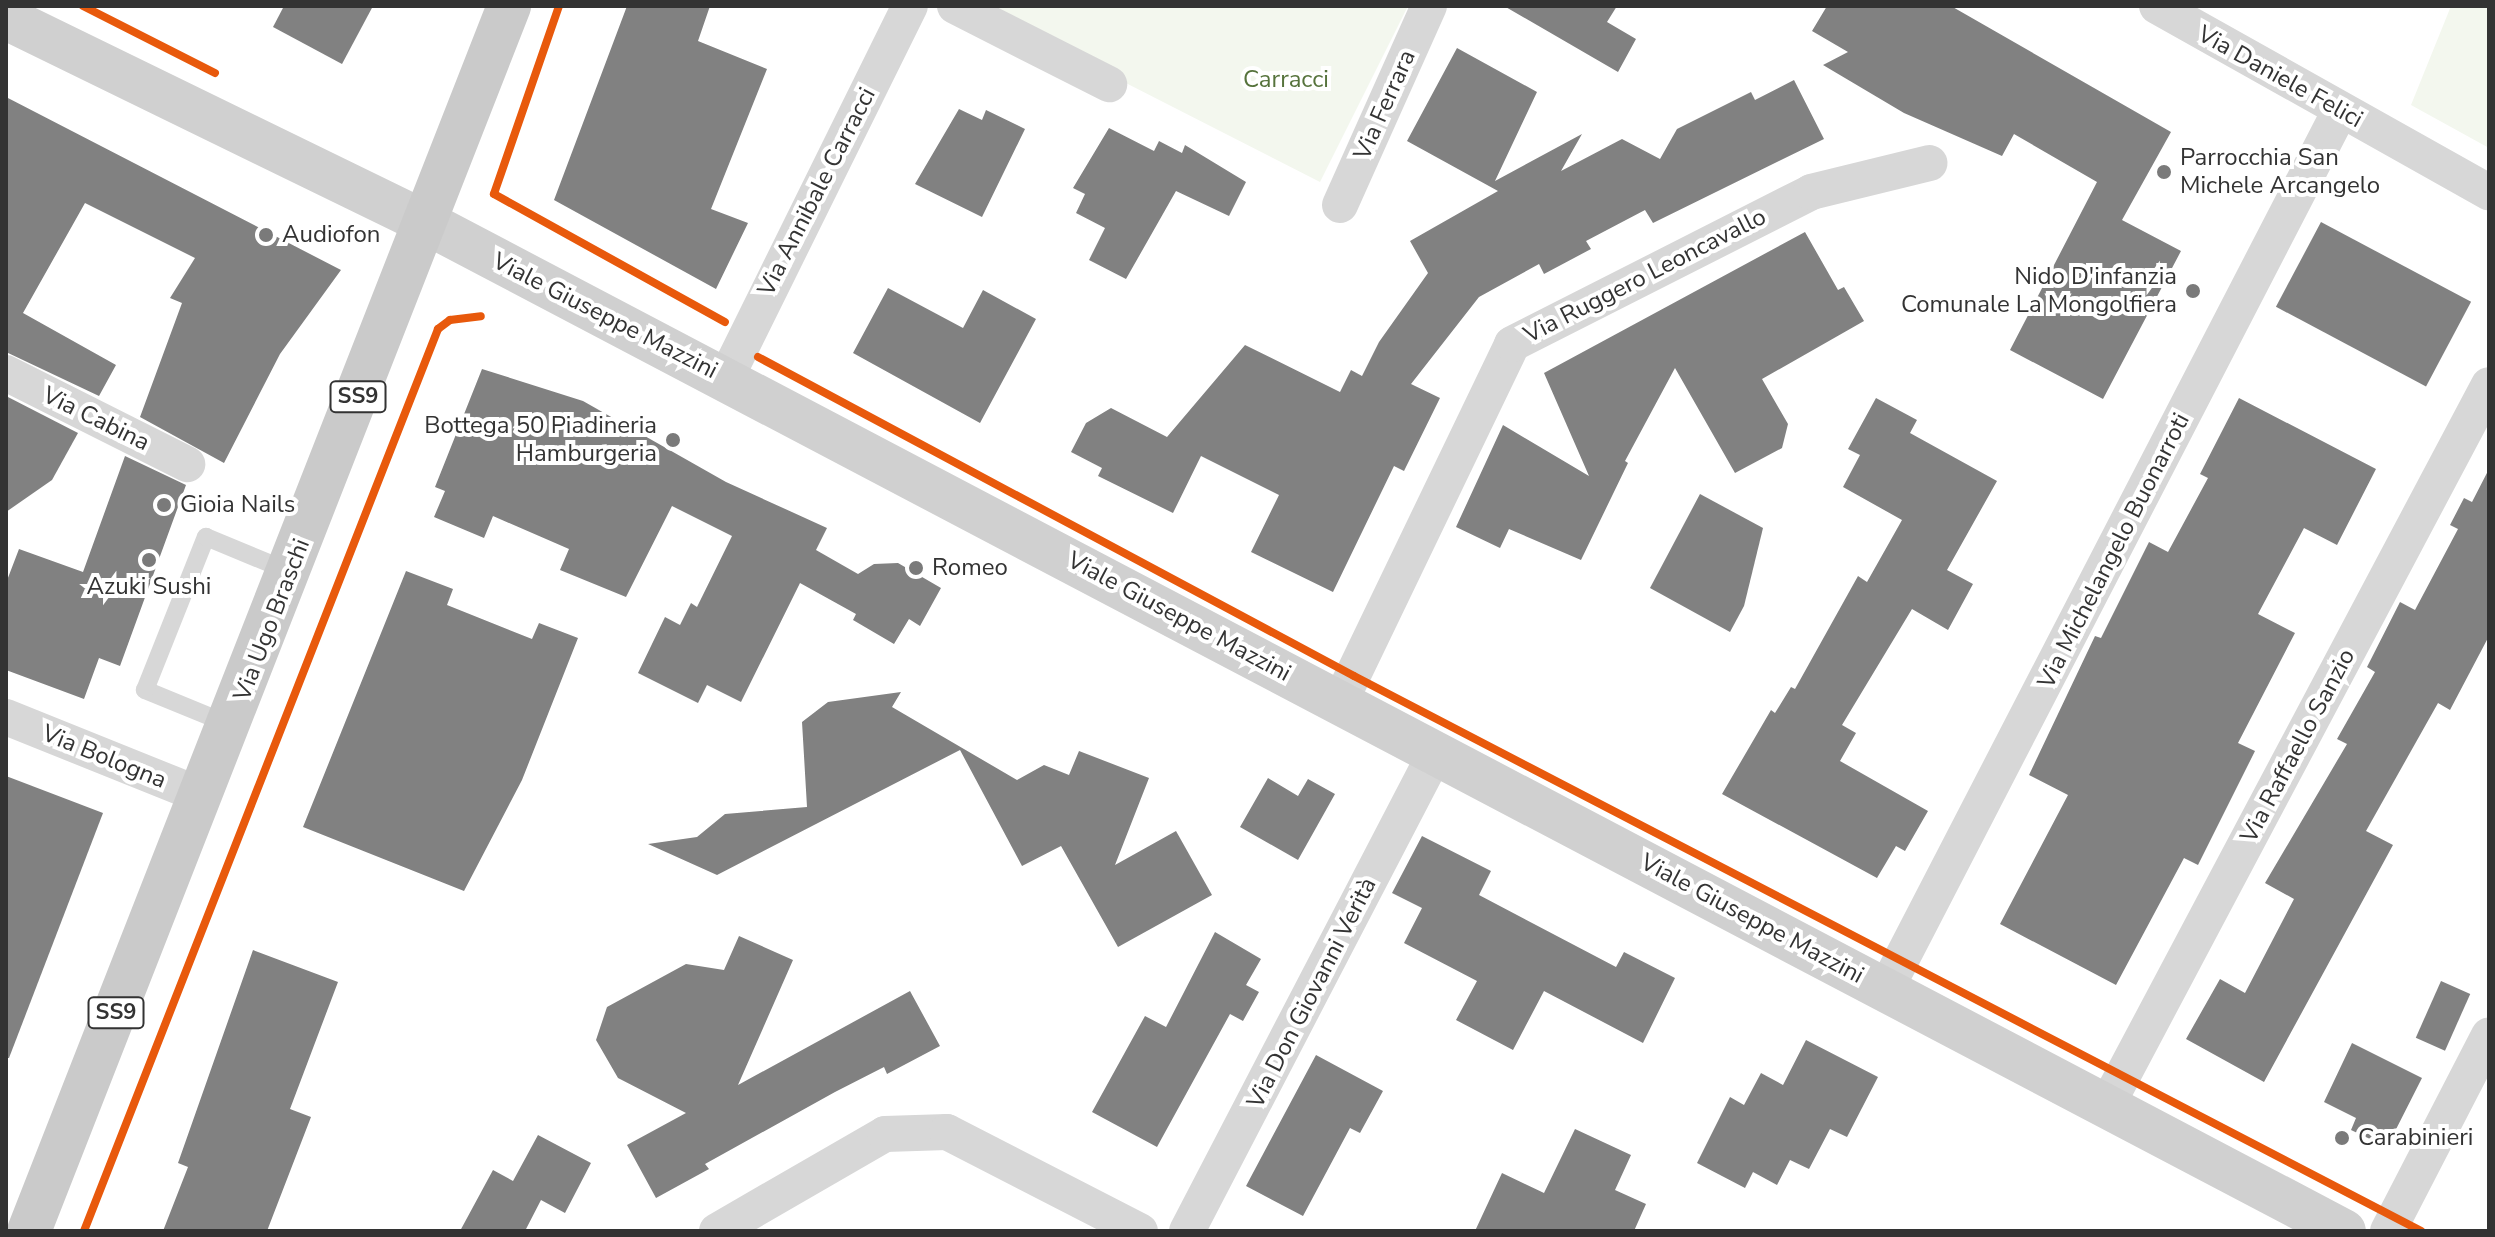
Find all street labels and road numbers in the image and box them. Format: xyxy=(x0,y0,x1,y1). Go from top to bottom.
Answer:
street label: Via Daniele Felici xyxy=(2192,20,2368,134)
street label: Via Ferrara xyxy=(1348,46,1422,164)
street label: Via Annibale Carracci xyxy=(752,83,882,301)
street label: Via Ruggero Leoncavallo xyxy=(1519,202,1771,350)
street label: Viale Giuseppe Mazzini xyxy=(488,247,722,385)
road number: SS9 xyxy=(328,379,388,415)
street label: Via Cabina xyxy=(38,381,154,457)
street label: Via Michelangelo Buonarroti xyxy=(2032,409,2196,693)
street label: Via Ugo Braschi xyxy=(228,535,316,705)
street label: Viale Giuseppe Mazzini xyxy=(1062,546,1296,688)
street label: Via Raffaello Sanzio xyxy=(2235,644,2361,848)
street label: Via Bologna xyxy=(38,719,170,795)
street label: Viale Giuseppe Mazzini xyxy=(1635,848,1869,990)
street label: Via Don Giovanni Verità xyxy=(1241,873,1383,1113)
road number: SS9 xyxy=(86,995,146,1031)

